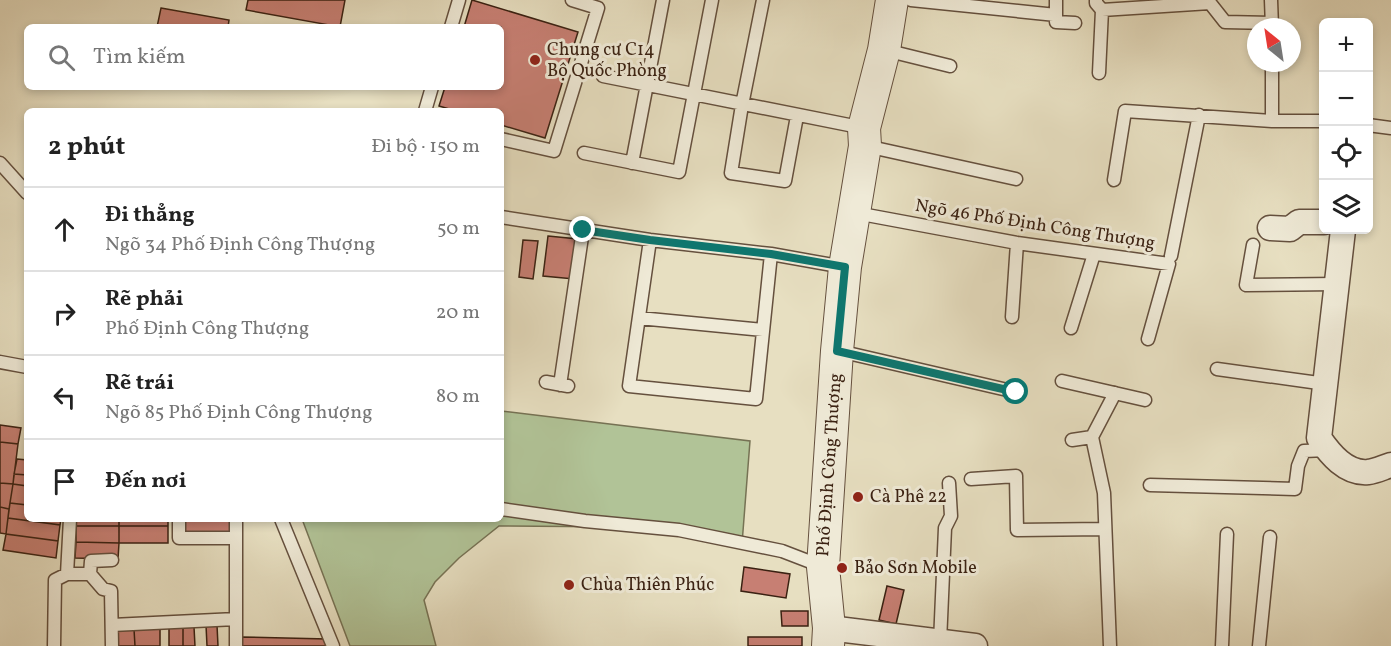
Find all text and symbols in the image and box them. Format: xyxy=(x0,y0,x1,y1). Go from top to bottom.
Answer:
north arrow xyxy=(1247,18,1301,72)
map controls xyxy=(1319,18,1373,234)
button: + xyxy=(1319,18,1373,72)
search box xyxy=(24,24,504,90)
place label: Chung cư C14 Bộ Quốc Phòng xyxy=(547,38,667,84)
icon: search xyxy=(45,41,78,74)
text: Tìm kiếm xyxy=(93,42,186,73)
marker: Chung cư C14 Bộ Quốc Phòng xyxy=(528,53,542,67)
button: − xyxy=(1319,72,1373,126)
button: locate xyxy=(1319,126,1373,180)
text: 2 phút xyxy=(48,129,125,165)
text: Đi bộ · 150 m xyxy=(371,133,480,161)
button: layers xyxy=(1319,180,1373,234)
street label: Ngõ 46 Phố Định Công Thượng xyxy=(913,194,1157,256)
text: Đi thẳng xyxy=(105,200,195,231)
icon: ahead xyxy=(48,213,81,246)
text: 50 m xyxy=(437,215,480,243)
route end xyxy=(569,216,595,242)
text: Ngõ 34 Phố Định Công Thượng xyxy=(105,231,375,259)
text: Rẽ phải xyxy=(105,284,184,315)
icon: right xyxy=(48,297,81,330)
text: 20 m xyxy=(436,299,480,327)
text: Phố Định Công Thượng xyxy=(105,315,309,343)
text: Rẽ trái xyxy=(105,368,174,399)
street label: Phố Định Công Thượng xyxy=(811,372,849,558)
route start xyxy=(1002,378,1028,404)
icon: left xyxy=(48,381,81,414)
text: 80 m xyxy=(436,383,480,411)
text: Ngõ 85 Phố Định Công Thượng xyxy=(105,399,373,427)
icon: arrive xyxy=(48,465,81,498)
text: Đến nơi xyxy=(105,466,187,497)
place label: Cà Phê 22 xyxy=(870,485,947,510)
marker: Cà Phê 22 xyxy=(851,490,865,504)
place label: Bảo Sơn Mobile xyxy=(854,556,977,581)
marker: Bảo Sơn Mobile xyxy=(835,561,849,575)
place label: Chùa Thiên Phúc xyxy=(581,573,714,598)
marker: Chùa Thiên Phúc xyxy=(562,578,576,592)

